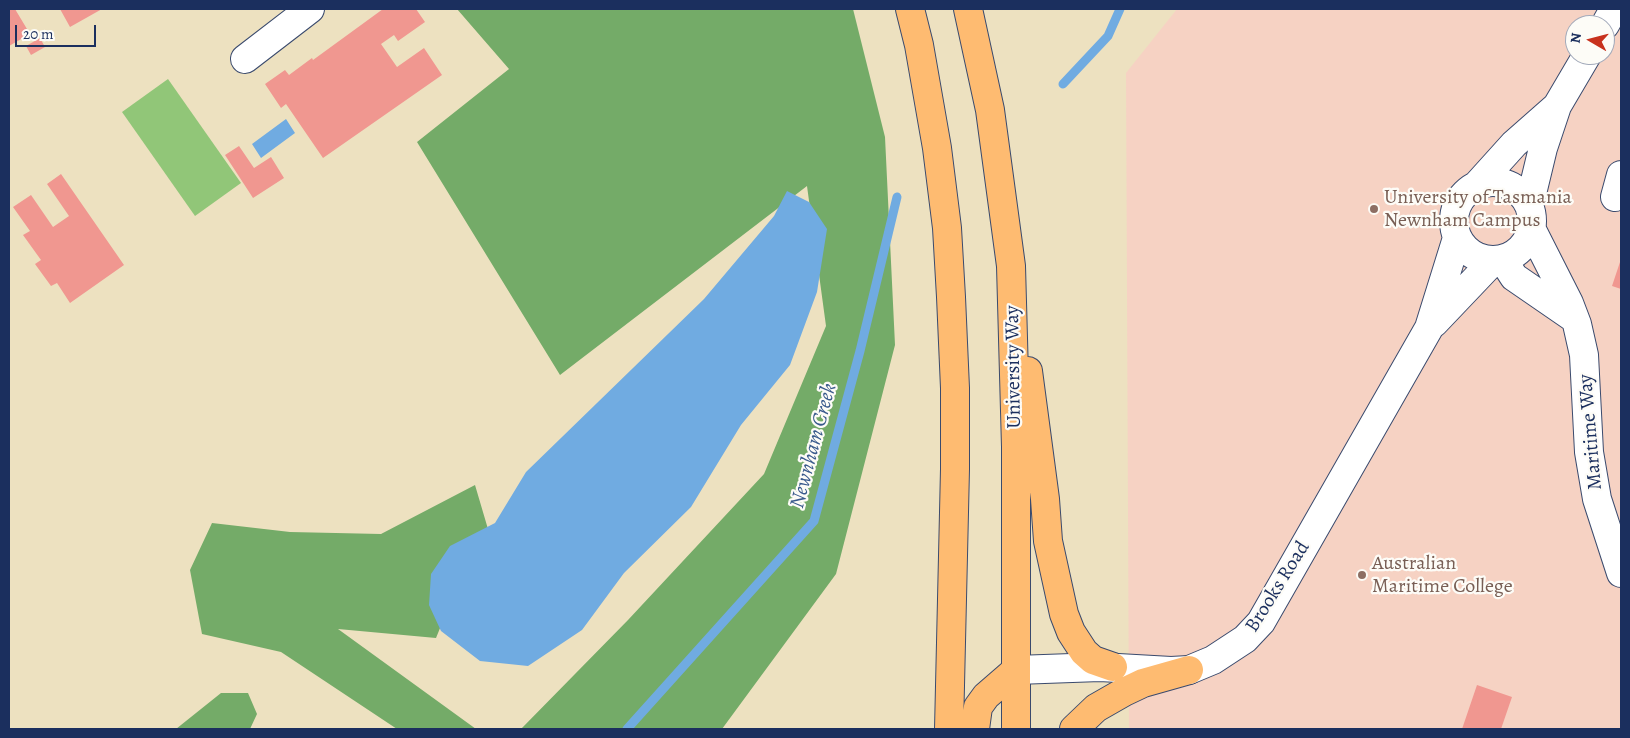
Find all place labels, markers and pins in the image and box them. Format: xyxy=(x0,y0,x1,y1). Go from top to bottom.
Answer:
place label: University of Tasmania Newnham Campus xyxy=(1384,186,1572,233)
marker: University of Tasmania Newnham Campus xyxy=(1368,203,1380,215)
place label: Australian Maritime College xyxy=(1372,552,1513,599)
marker: Australian Maritime College xyxy=(1356,569,1368,581)

